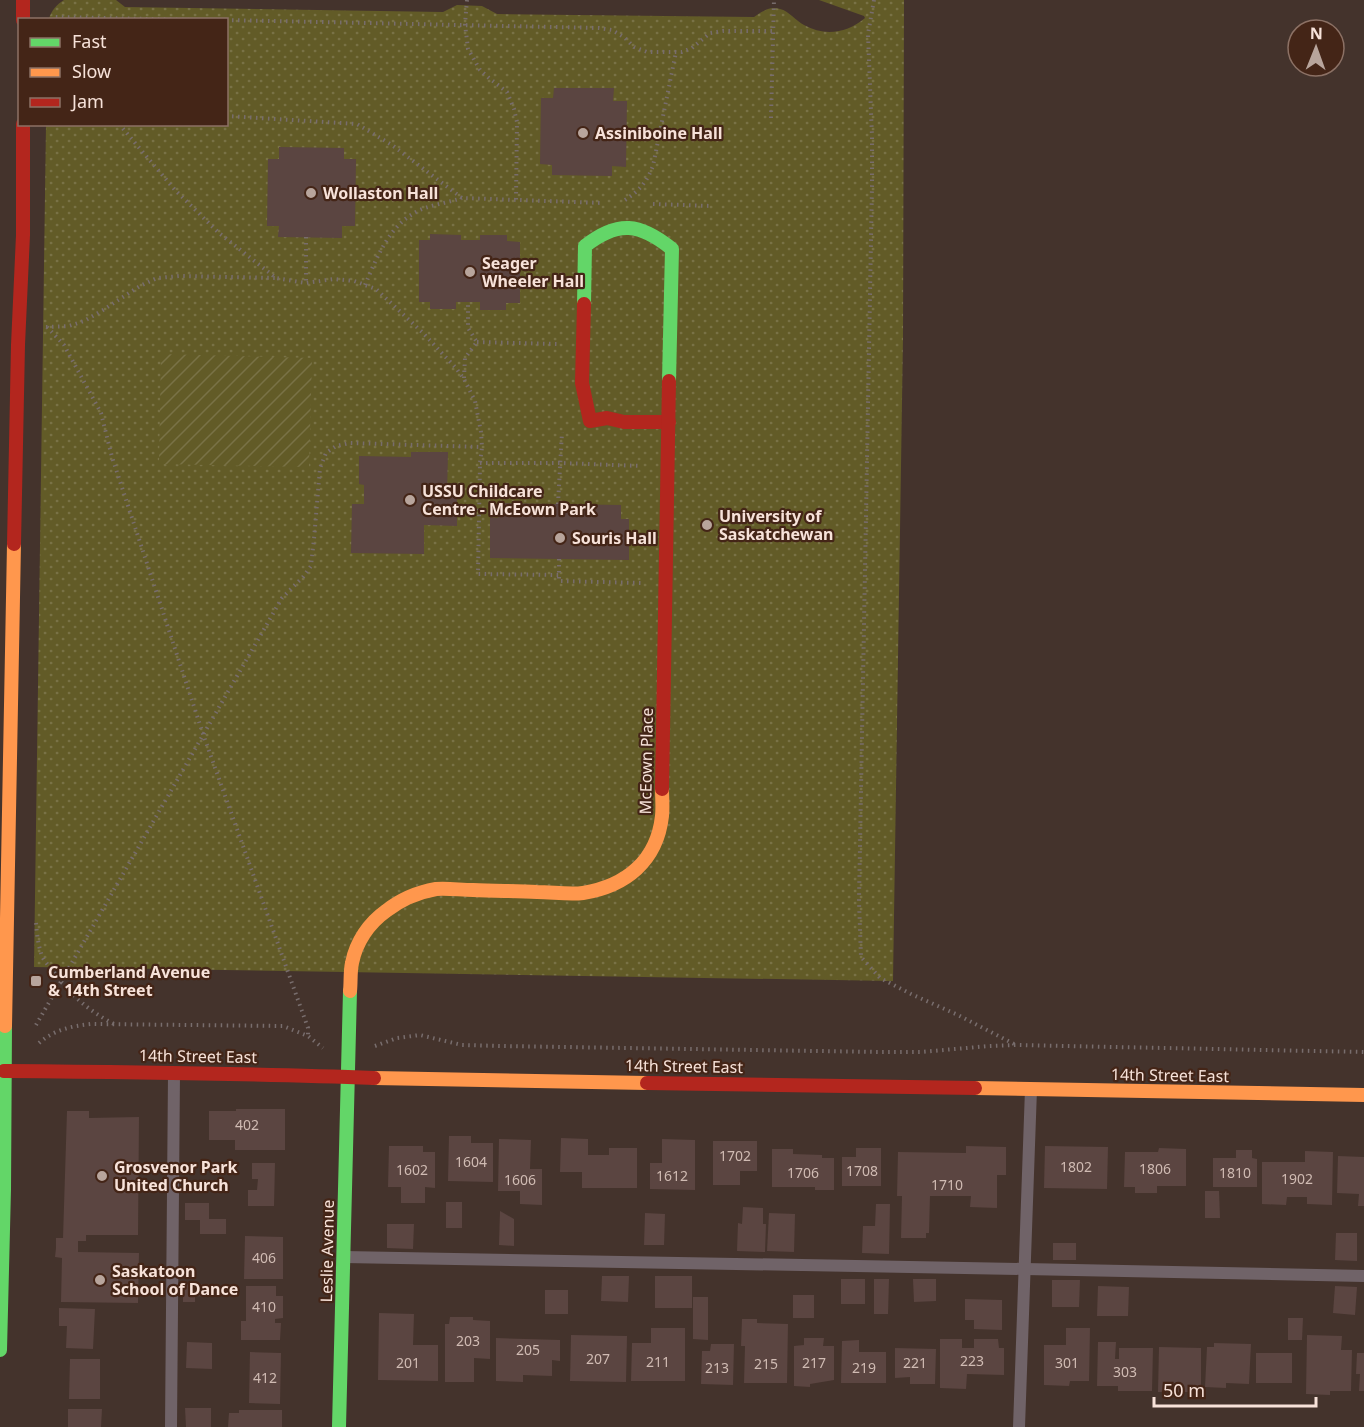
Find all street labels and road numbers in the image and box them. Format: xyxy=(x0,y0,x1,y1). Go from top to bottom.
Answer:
street label: McEown Place xyxy=(634,708,658,814)
street label: 14th Street East xyxy=(139,1044,258,1068)
street label: 14th Street East xyxy=(625,1054,744,1078)
street label: 14th Street East xyxy=(1111,1063,1230,1087)
street label: Leslie Avenue xyxy=(315,1199,339,1303)

